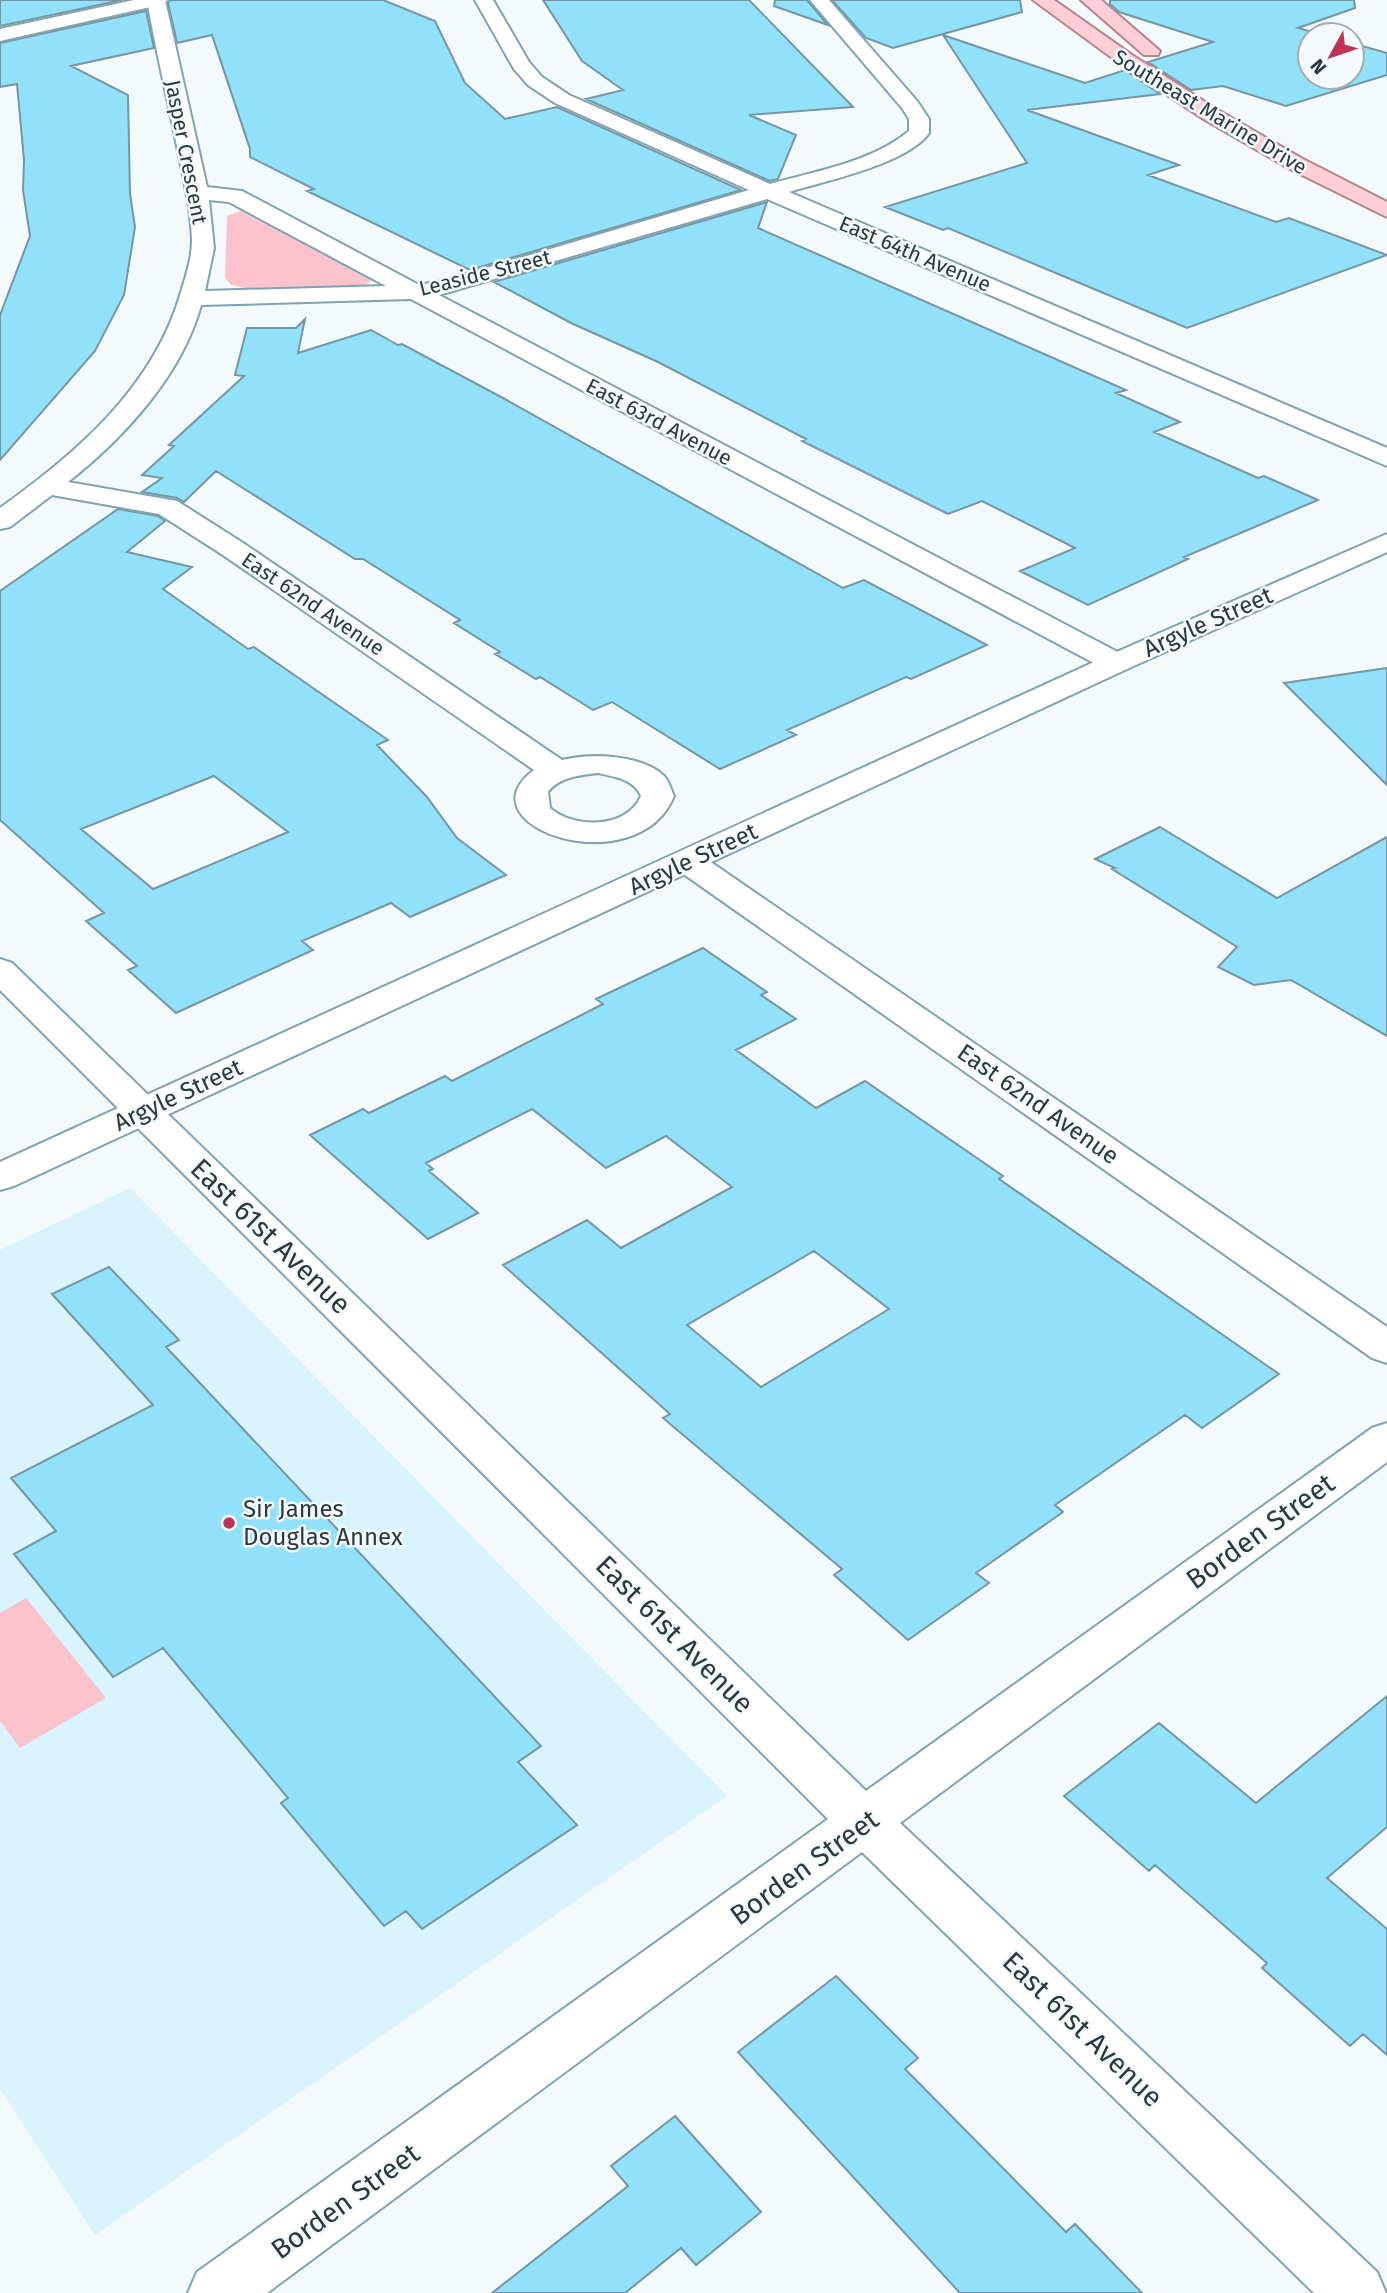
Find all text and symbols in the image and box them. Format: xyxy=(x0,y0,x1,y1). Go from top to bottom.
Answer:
north arrow xyxy=(1296,21,1366,91)
street label: Southeast Marine Drive xyxy=(1108,44,1312,180)
text: N xyxy=(1305,54,1331,79)
street label: Jasper Crescent xyxy=(159,78,213,227)
street label: East 64th Avenue xyxy=(835,210,995,298)
street label: Leaside Street xyxy=(417,244,554,302)
street label: East 63rd Avenue xyxy=(581,373,737,471)
street label: East 62nd Avenue xyxy=(237,547,389,661)
street label: Argyle Street xyxy=(1139,581,1277,663)
street label: Argyle Street xyxy=(624,817,762,901)
street label: East 62nd Avenue xyxy=(952,1038,1124,1170)
street label: Argyle Street xyxy=(109,1053,247,1137)
street label: East 61st Avenue xyxy=(184,1152,357,1321)
street label: Borden Street xyxy=(1180,1466,1342,1596)
place label: Sir James Douglas Annex xyxy=(243,1495,403,1551)
marker: Sir James Douglas Annex xyxy=(221,1515,237,1531)
street label: East 61st Avenue xyxy=(589,1549,760,1720)
street label: Borden Street xyxy=(724,1802,886,1932)
street label: East 61st Avenue xyxy=(996,1945,1169,2114)
street label: Borden Street xyxy=(265,2136,427,2266)

